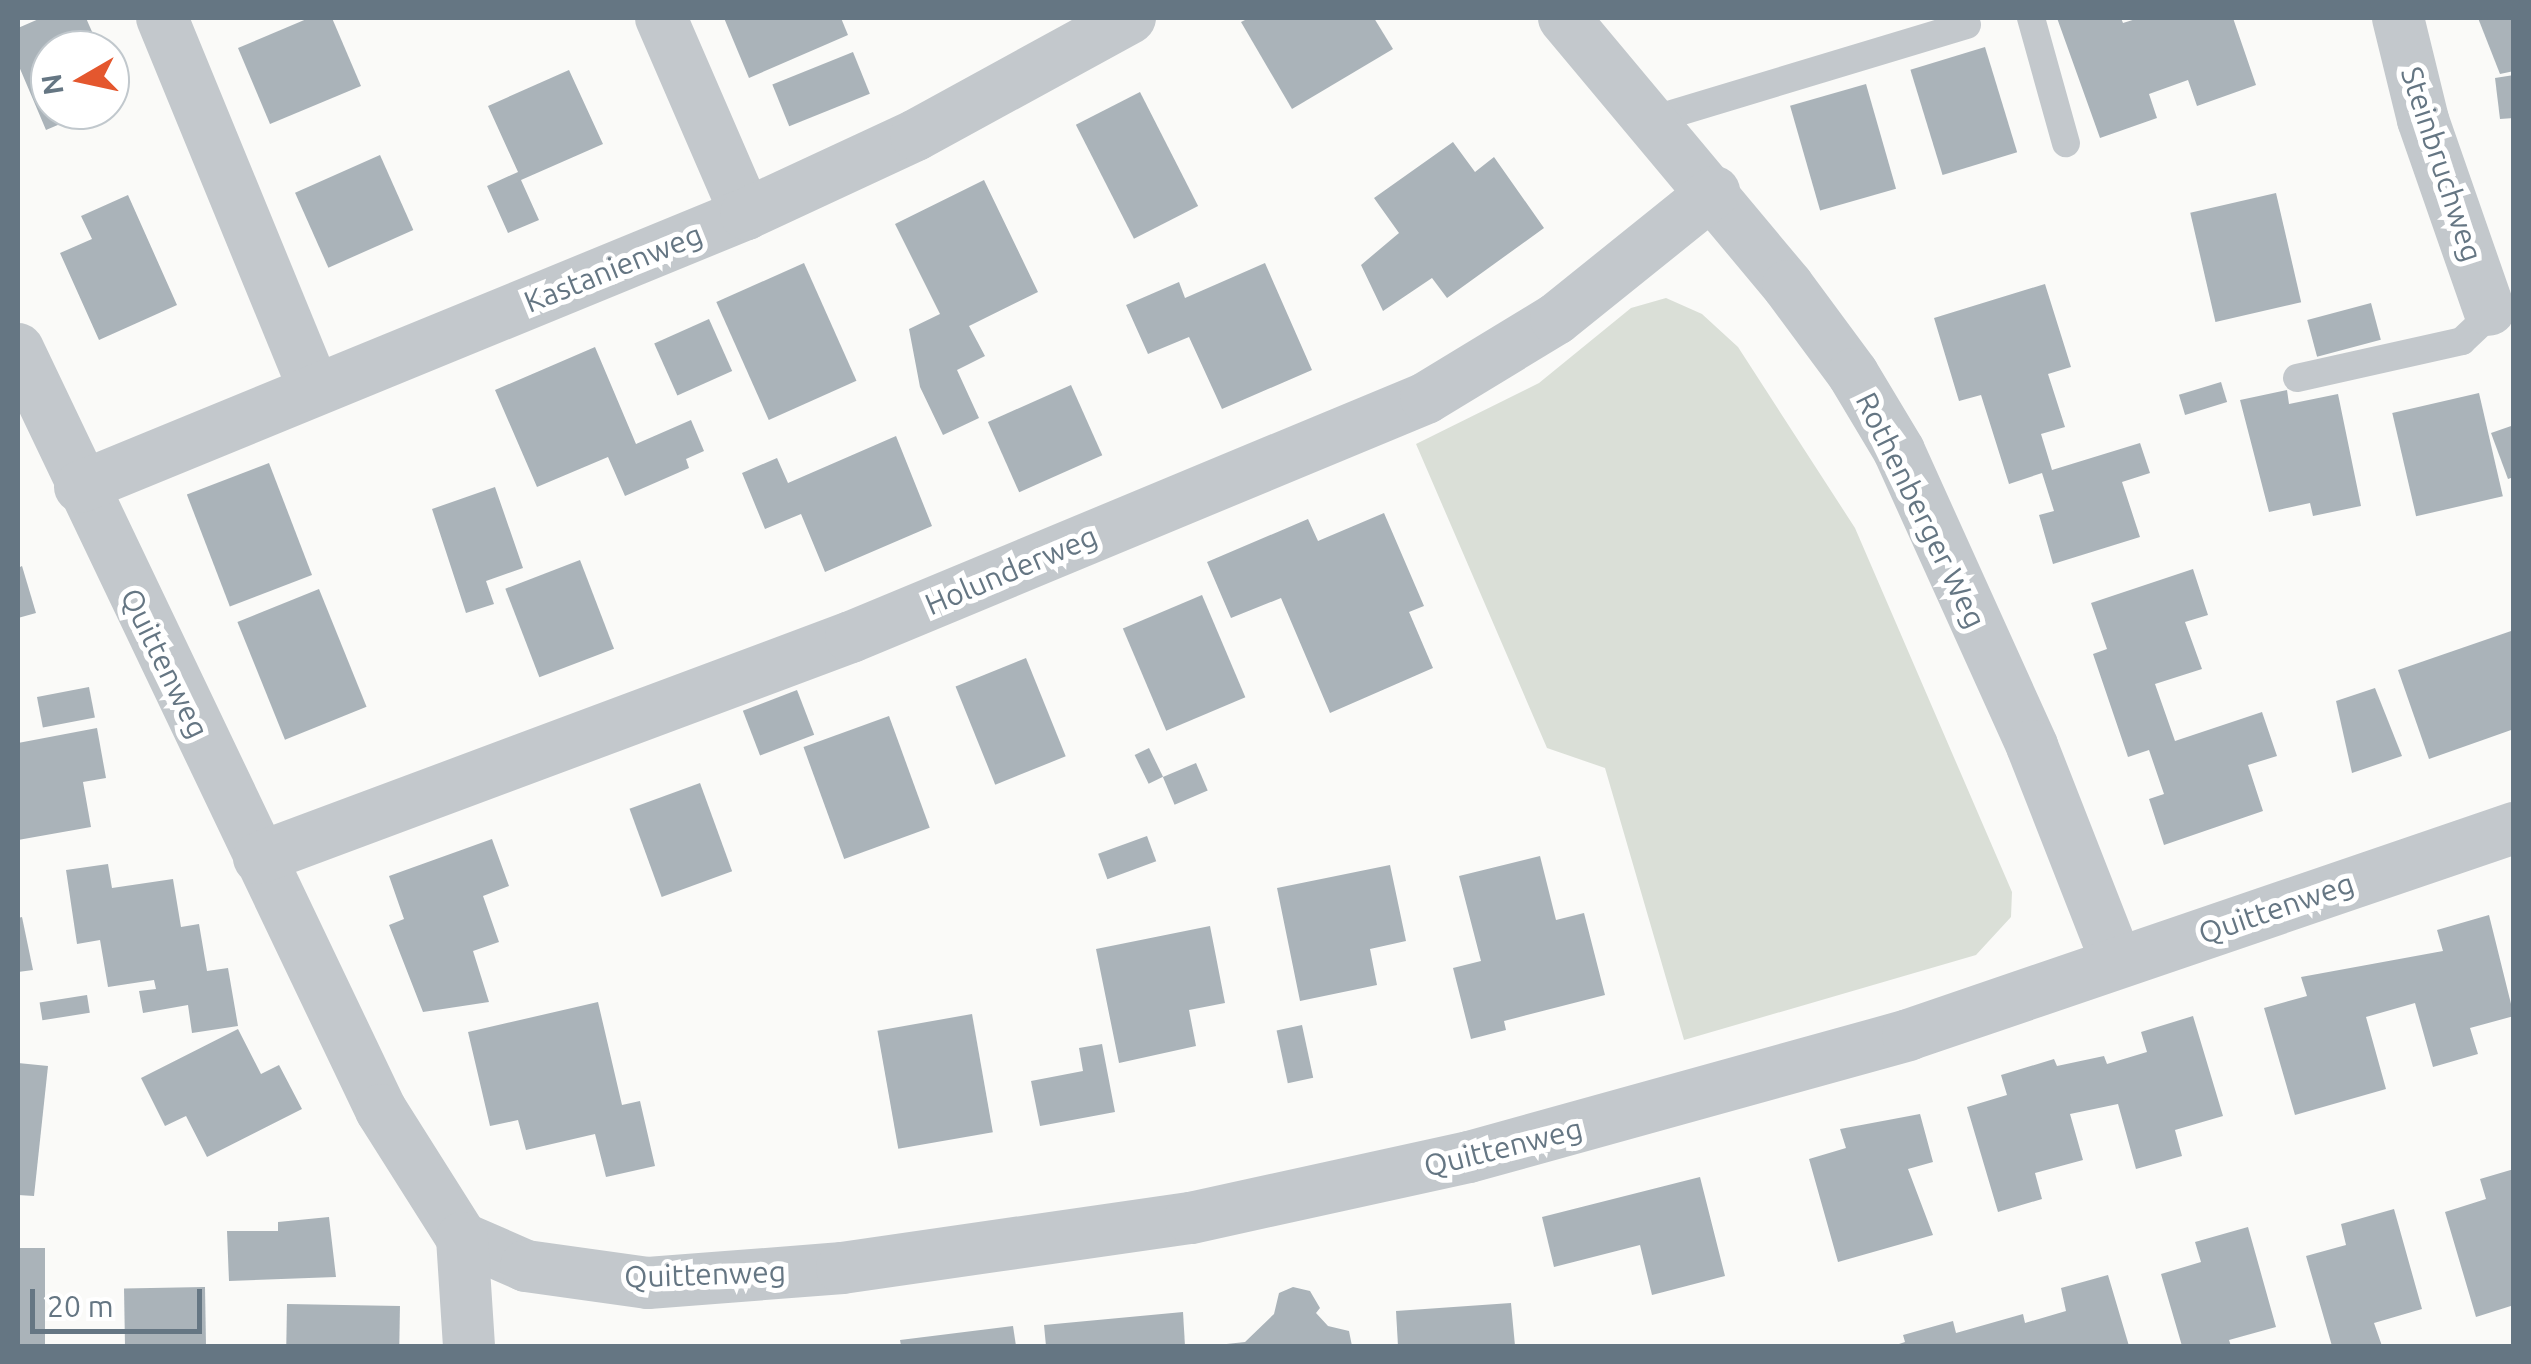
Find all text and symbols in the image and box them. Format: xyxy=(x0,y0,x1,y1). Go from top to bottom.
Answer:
north arrow xyxy=(30,30,130,130)
street label: Steinbruchweg xyxy=(2394,62,2490,266)
text: N xyxy=(35,72,69,97)
street label: Kastanienweg xyxy=(519,216,707,320)
street label: Rothenberger Weg xyxy=(1848,386,1994,634)
street label: Holunderweg xyxy=(919,518,1103,622)
street label: Quittenweg xyxy=(113,582,217,744)
street label: Quittenweg xyxy=(2194,865,2358,951)
street label: Quittenweg xyxy=(1420,1110,1586,1184)
street label: Quittenweg xyxy=(623,1253,787,1295)
scale bar xyxy=(35,1269,208,1331)
text: 20 m xyxy=(47,1289,114,1323)

